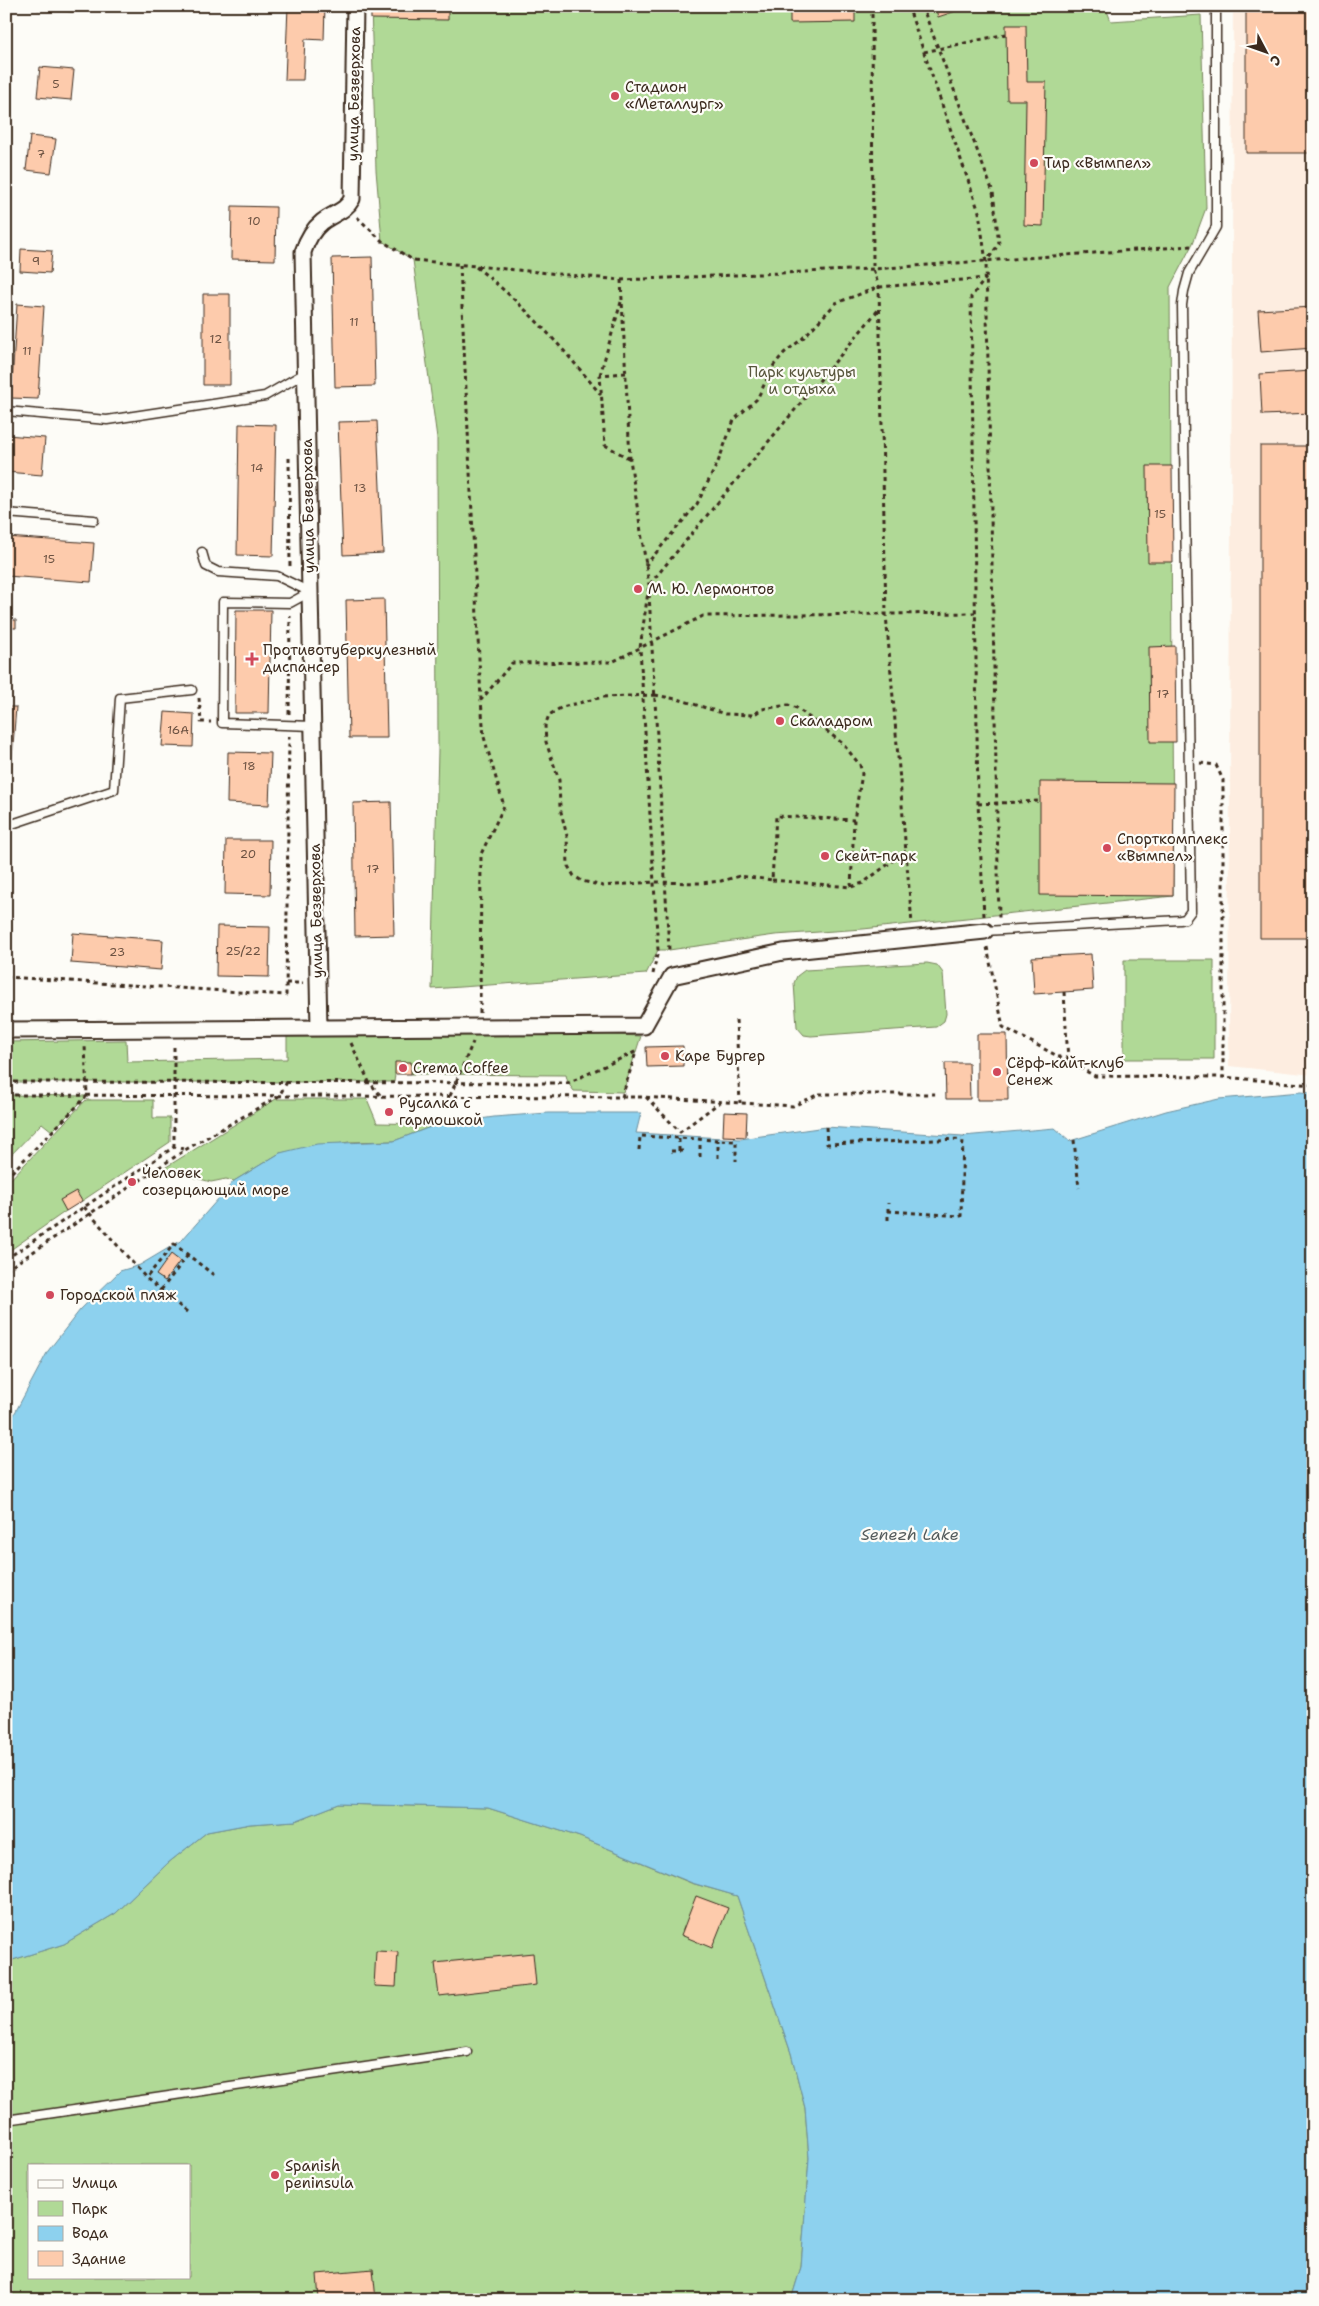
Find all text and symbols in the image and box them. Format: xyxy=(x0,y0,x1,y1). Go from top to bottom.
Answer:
street label: улица Безверхова xyxy=(343,26,365,162)
north arrow xyxy=(1242,28,1292,78)
text: С xyxy=(1266,51,1285,70)
house number: 5 xyxy=(52,76,60,92)
place label: Стадион «Металлург» xyxy=(625,77,724,114)
marker: Стадион «Металлург» xyxy=(609,90,621,102)
house number: 7 xyxy=(37,146,45,162)
place label: Тир «Вымпел» xyxy=(1044,153,1151,173)
marker: Тир «Вымпел» xyxy=(1028,157,1040,169)
house number: 10 xyxy=(247,213,261,229)
house number: 9 xyxy=(32,253,40,269)
house number: 11 xyxy=(349,314,359,330)
house number: 12 xyxy=(210,331,222,347)
house number: 11 xyxy=(22,343,32,359)
park label: Парк культуры и отдыха xyxy=(748,362,856,399)
street label: улица Безверхова xyxy=(297,438,319,574)
house number: 14 xyxy=(251,460,263,476)
house number: 13 xyxy=(354,480,366,496)
house number: 15 xyxy=(1154,506,1166,522)
house number: 15 xyxy=(43,551,55,567)
place label: М. Ю. Лермонтов xyxy=(648,579,774,599)
marker: М. Ю. Лермонтов xyxy=(632,583,644,595)
place label: Противотуберкулезный диспансер xyxy=(263,640,436,677)
marker: Противотуберкулезный диспансер xyxy=(245,652,259,666)
house number: 17 xyxy=(1157,686,1169,702)
place label: Скаладром xyxy=(790,711,873,731)
marker: Скаладром xyxy=(774,715,786,727)
house number: 16А xyxy=(167,722,189,738)
house number: 18 xyxy=(242,758,256,774)
place label: Спорткомплекс «Вымпел» xyxy=(1117,829,1228,866)
marker: Спорткомплекс «Вымпел» xyxy=(1101,842,1113,854)
street label: улица Безверхова xyxy=(305,843,327,979)
house number: 20 xyxy=(240,846,256,862)
place label: Скейт-парк xyxy=(835,846,916,866)
marker: Скейт-парк xyxy=(819,850,831,862)
house number: 17 xyxy=(367,861,379,877)
house number: 25/22 xyxy=(225,943,261,959)
house number: 23 xyxy=(109,944,125,960)
place label: Каре Бургер xyxy=(675,1046,765,1066)
marker: Каре Бургер xyxy=(659,1050,671,1062)
place label: Сёрф-кайт-клуб Сенеж xyxy=(1007,1053,1124,1090)
place label: Crema Coffee xyxy=(413,1058,509,1078)
marker: Crema Coffee xyxy=(397,1062,409,1074)
marker: Сёрф-кайт-клуб Сенеж xyxy=(991,1066,1003,1078)
place label: Русалка с гармошкой xyxy=(399,1093,483,1130)
marker: Русалка с гармошкой xyxy=(383,1106,395,1118)
place label: Человек созерцающий море xyxy=(142,1163,289,1200)
marker: Человек созерцающий море xyxy=(126,1176,138,1188)
place label: Городской пляж xyxy=(60,1285,177,1305)
marker: Городской пляж xyxy=(44,1289,56,1301)
water label: Senezh Lake xyxy=(861,1524,959,1545)
place label: Spanish peninsula xyxy=(285,2156,354,2193)
legend xyxy=(28,2164,190,2278)
marker: Spanish peninsula xyxy=(269,2169,281,2181)
text: Улица xyxy=(72,2173,118,2193)
text: Парк xyxy=(72,2199,108,2219)
text: Вода xyxy=(72,2223,109,2243)
text: Здание xyxy=(72,2249,126,2269)

